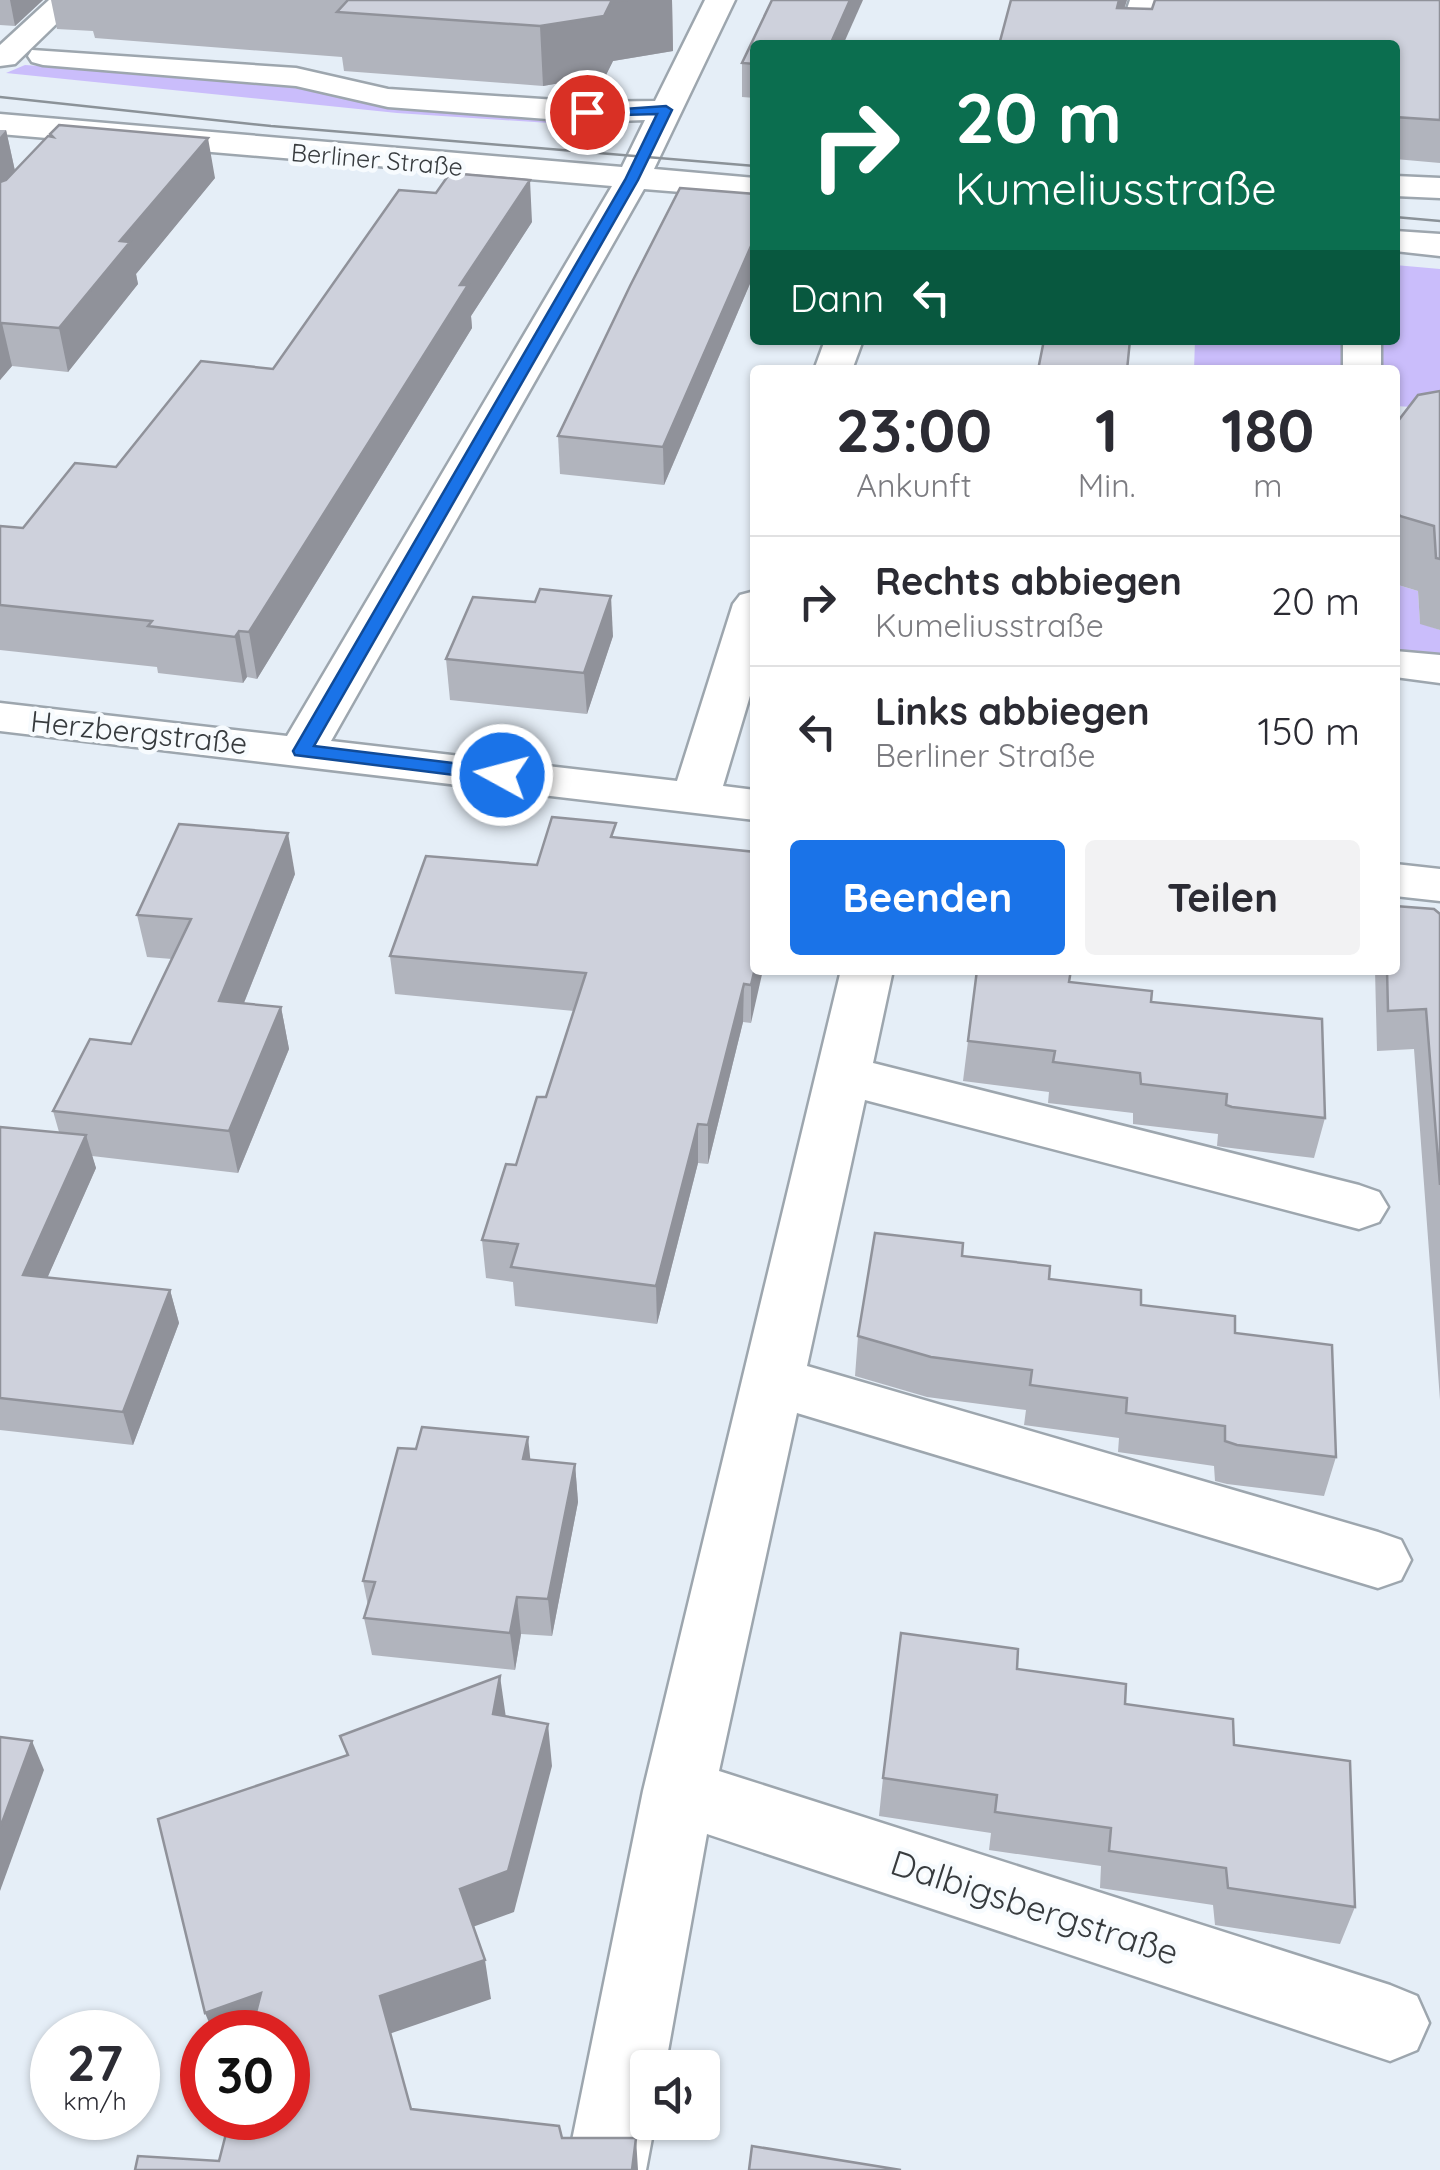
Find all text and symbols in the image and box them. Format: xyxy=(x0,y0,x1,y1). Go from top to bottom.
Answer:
pin xyxy=(545,70,630,155)
text: 20 m xyxy=(955,73,1122,161)
icon: right xyxy=(790,80,920,210)
icon: arrive xyxy=(560,85,615,140)
street label: Berliner Straße xyxy=(290,136,464,182)
text: Kumeliusstraße xyxy=(955,160,1277,216)
icon: left xyxy=(904,270,959,325)
text: Dann xyxy=(790,274,884,322)
text: 23:00 xyxy=(836,392,992,467)
text: 1 xyxy=(1095,392,1118,467)
text: 180 xyxy=(1221,392,1314,467)
text: Ankunft xyxy=(856,465,972,505)
text: Min. xyxy=(1078,465,1135,505)
text: m xyxy=(1253,465,1282,505)
text: Rechts abbiegen xyxy=(875,557,1182,605)
icon: right xyxy=(790,574,845,629)
text: 20 m xyxy=(1271,577,1360,625)
text: Kumeliusstraße xyxy=(875,605,1104,645)
text: Links abbiegen xyxy=(875,687,1150,735)
street label: Herzbergstraße xyxy=(29,702,249,762)
icon: left xyxy=(790,704,845,759)
text: 150 m xyxy=(1258,707,1360,755)
position arrow xyxy=(450,723,554,827)
text: Berliner Straße xyxy=(875,735,1096,775)
button: Beenden xyxy=(790,840,1065,955)
button: Teilen xyxy=(1085,840,1360,955)
street label: Dalbigsbergstraße xyxy=(886,1840,1184,1974)
speed limit sign: 30 xyxy=(180,2010,310,2140)
text: 27 xyxy=(67,2031,123,2094)
map controls xyxy=(630,2050,720,2140)
button: sound xyxy=(630,2050,720,2140)
text: km/h xyxy=(63,2085,127,2116)

